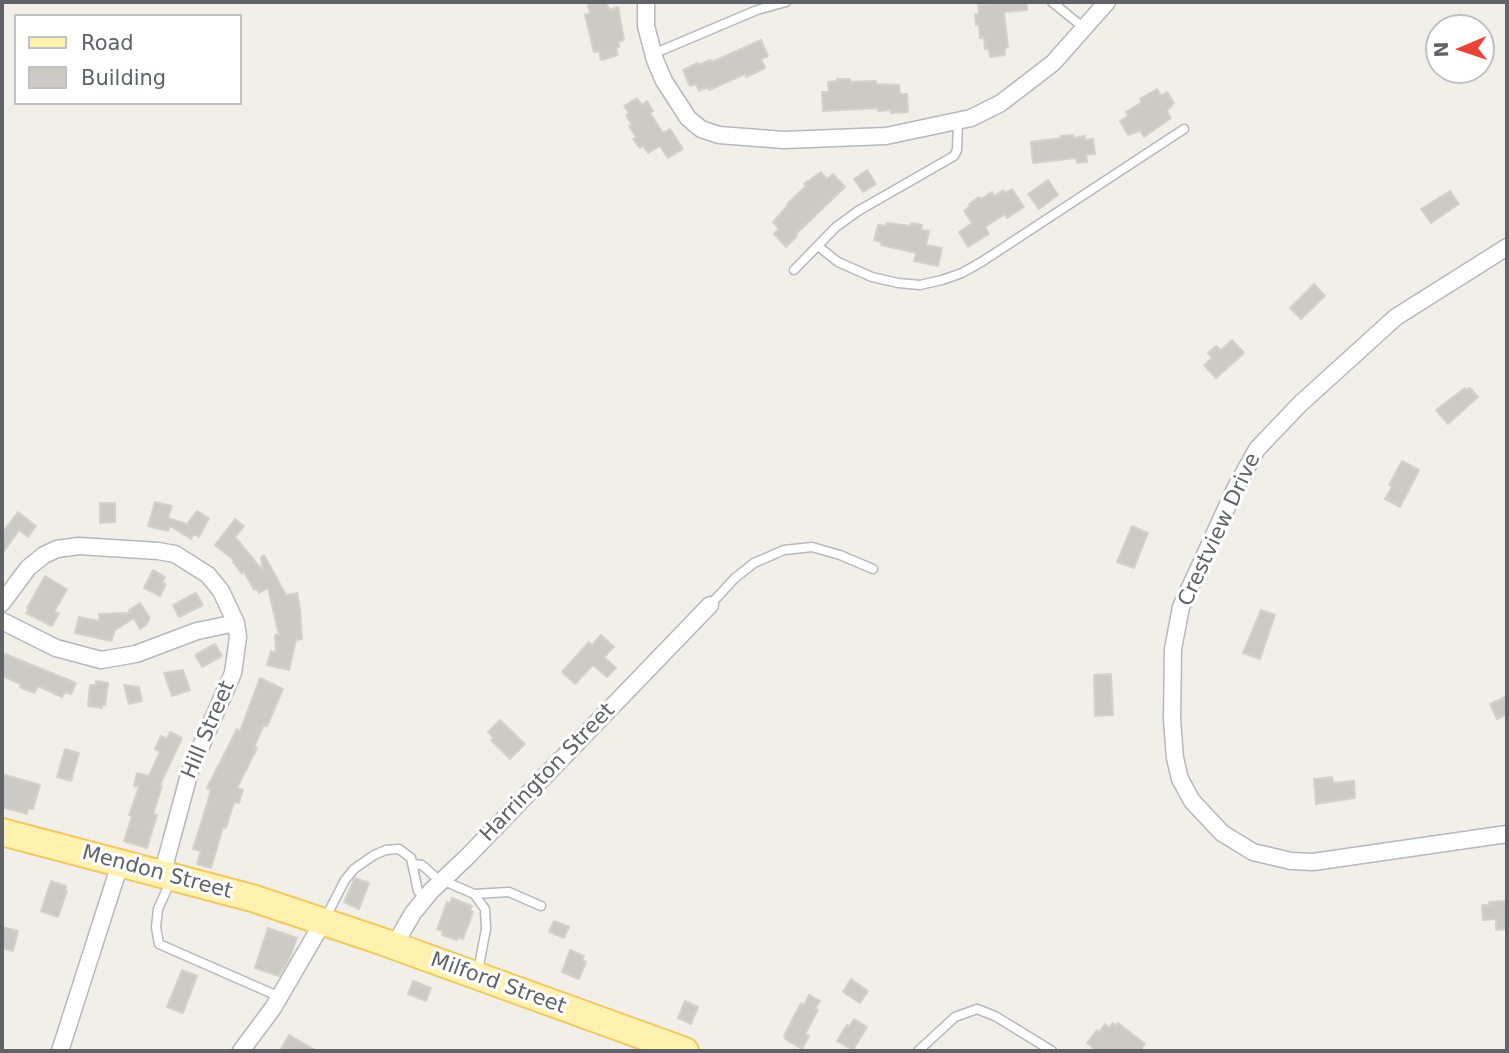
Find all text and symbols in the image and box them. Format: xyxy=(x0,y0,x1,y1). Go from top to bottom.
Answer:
legend xyxy=(14,14,242,105)
north arrow xyxy=(1425,14,1495,84)
text: Road xyxy=(81,31,134,55)
text: N xyxy=(1430,41,1452,58)
text: Building xyxy=(81,66,166,90)
street label: Crestview Drive xyxy=(1174,449,1266,611)
street label: Hill Street xyxy=(177,677,241,783)
street label: Harrington Street xyxy=(475,698,621,848)
street label: Mendon Street xyxy=(79,841,235,905)
street label: Milford Street xyxy=(427,948,569,1020)

